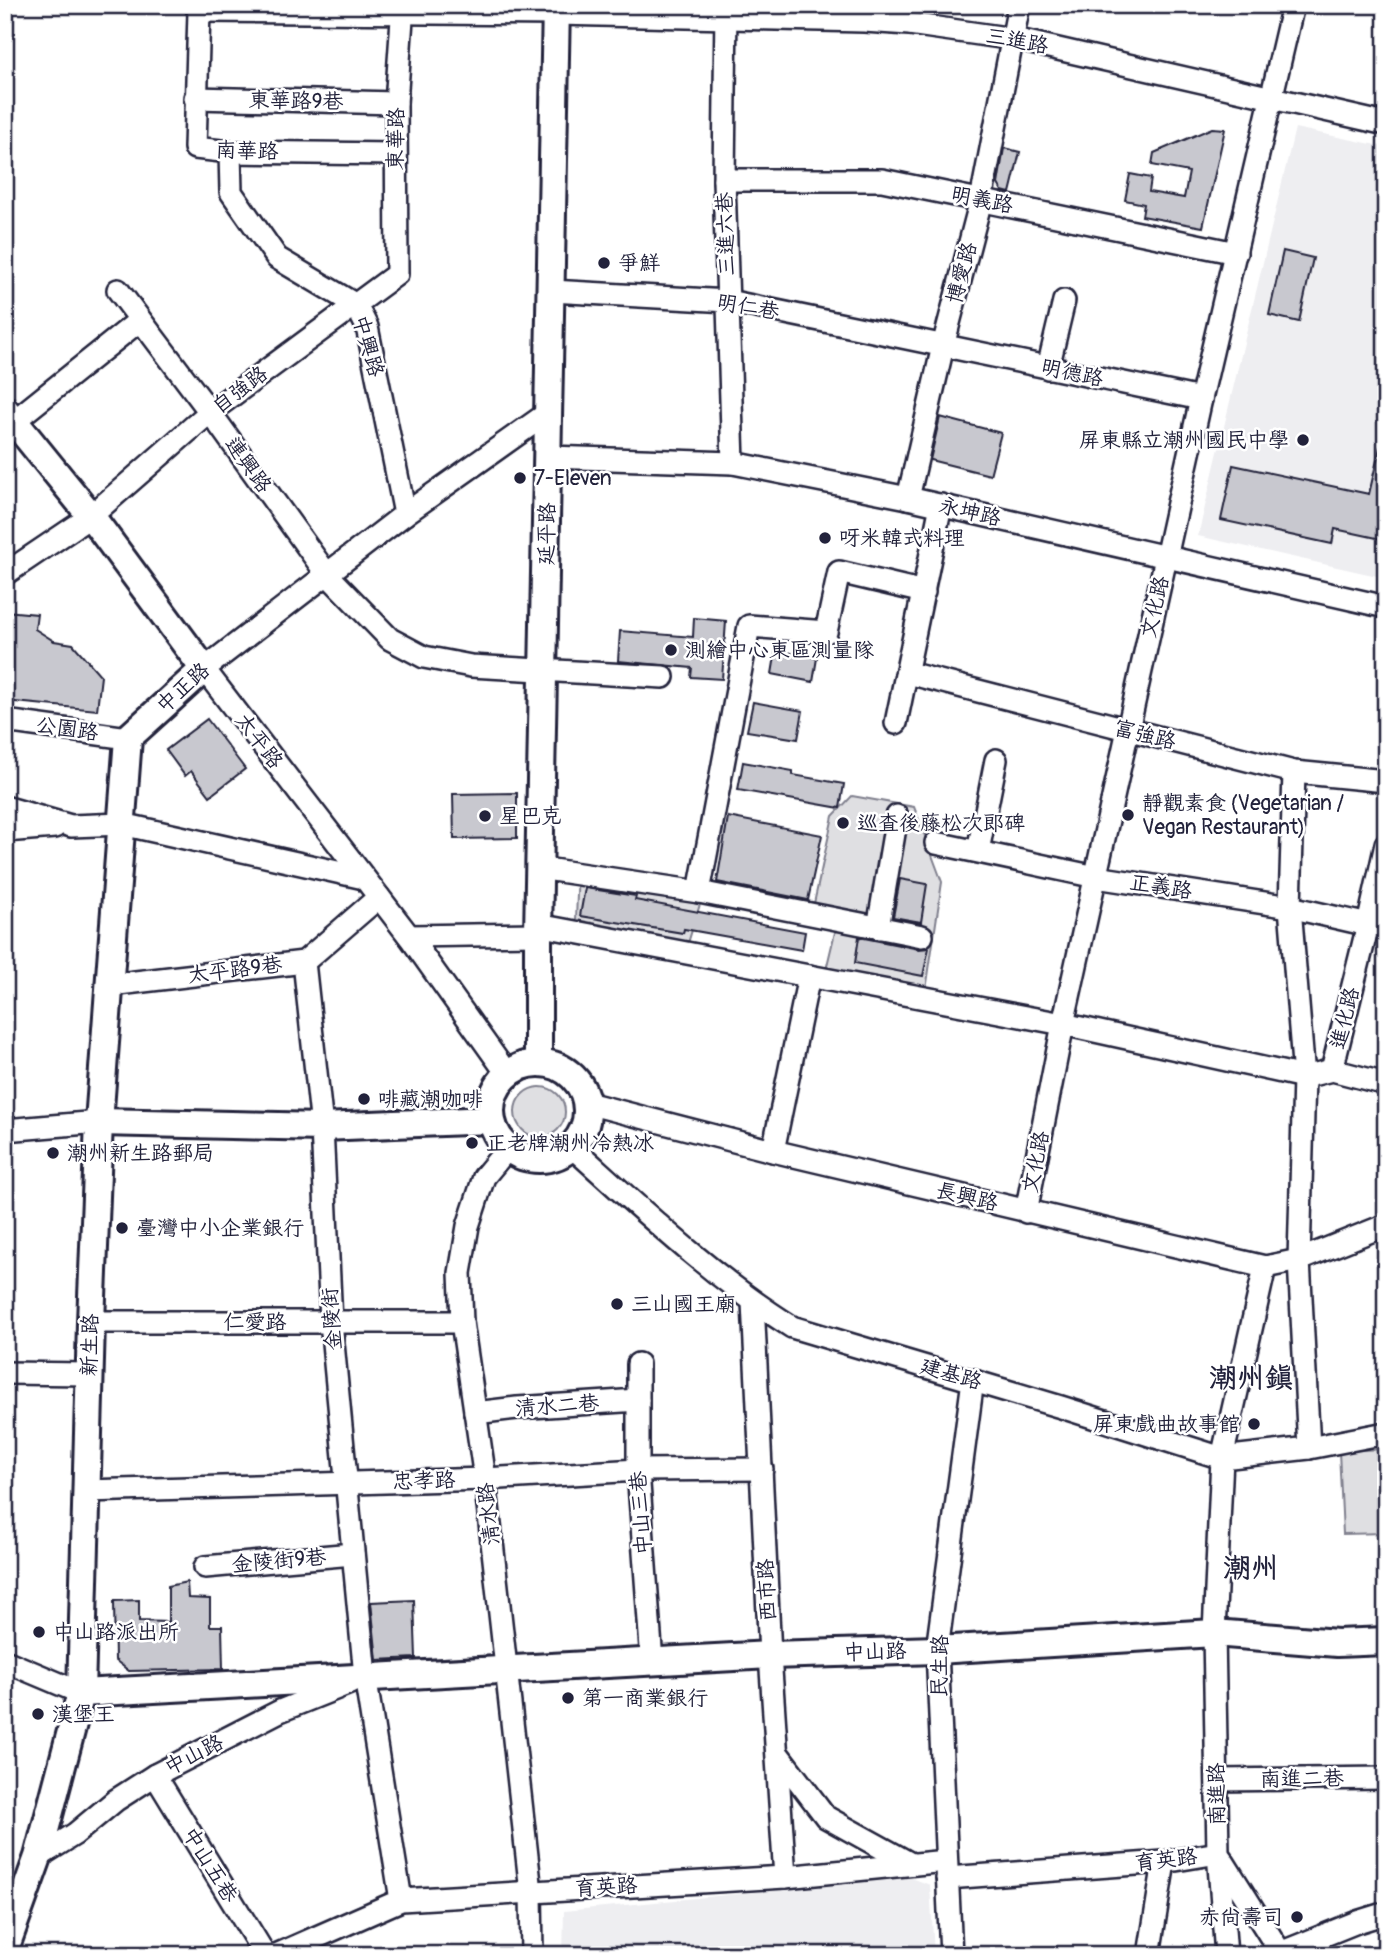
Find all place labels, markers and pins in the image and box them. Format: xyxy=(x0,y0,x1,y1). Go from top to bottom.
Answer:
place label: 爭鮮 xyxy=(618,250,660,277)
marker: 爭鮮 xyxy=(596,255,612,271)
place label: 屏東縣立潮州國民中學 xyxy=(1079,427,1289,454)
marker: 屏東縣立潮州國民中學 xyxy=(1295,432,1311,448)
place label: 7-Eleven xyxy=(534,465,612,492)
marker: 7-Eleven xyxy=(512,470,528,486)
place label: 呀米韓式料理 xyxy=(839,525,965,552)
marker: 呀米韓式料理 xyxy=(817,530,833,546)
place label: 測繪中心東區測量隊 xyxy=(685,637,874,664)
marker: 測繪中心東區測量隊 xyxy=(663,642,679,658)
place label: 靜觀素食 (Vegetarian / Vegan Restaurant) xyxy=(1142,790,1344,841)
place label: 星巴克 xyxy=(499,803,562,830)
marker: 靜觀素食 (Vegetarian / Vegan Restaurant) xyxy=(1120,807,1136,823)
marker: 星巴克 xyxy=(477,808,493,824)
place label: 巡查後藤松次郎碑 xyxy=(857,810,1025,837)
marker: 巡查後藤松次郎碑 xyxy=(835,815,851,831)
place label: 啡藏潮咖啡 xyxy=(378,1086,483,1113)
marker: 啡藏潮咖啡 xyxy=(356,1091,372,1107)
place label: 正老牌潮州冷熱冰 xyxy=(486,1130,654,1157)
marker: 正老牌潮州冷熱冰 xyxy=(464,1135,480,1151)
place label: 潮州新生路郵局 xyxy=(67,1140,214,1167)
marker: 潮州新生路郵局 xyxy=(45,1145,61,1161)
place label: 臺灣中小企業銀行 xyxy=(136,1215,304,1242)
marker: 臺灣中小企業銀行 xyxy=(114,1220,130,1236)
place label: 三山國王廟 xyxy=(631,1291,736,1318)
marker: 三山國王廟 xyxy=(609,1296,625,1312)
place label: 屏東戲曲故事館 xyxy=(1093,1411,1240,1438)
marker: 屏東戲曲故事館 xyxy=(1246,1416,1262,1432)
place label: 中山路派出所 xyxy=(53,1619,179,1646)
marker: 中山路派出所 xyxy=(31,1624,47,1640)
place label: 第一商業銀行 xyxy=(582,1685,708,1712)
marker: 第一商業銀行 xyxy=(560,1690,576,1706)
place label: 漢堡王 xyxy=(52,1701,115,1728)
marker: 漢堡王 xyxy=(30,1706,46,1722)
place label: 赤尚壽司 xyxy=(1199,1904,1283,1931)
marker: 赤尚壽司 xyxy=(1289,1909,1305,1925)

